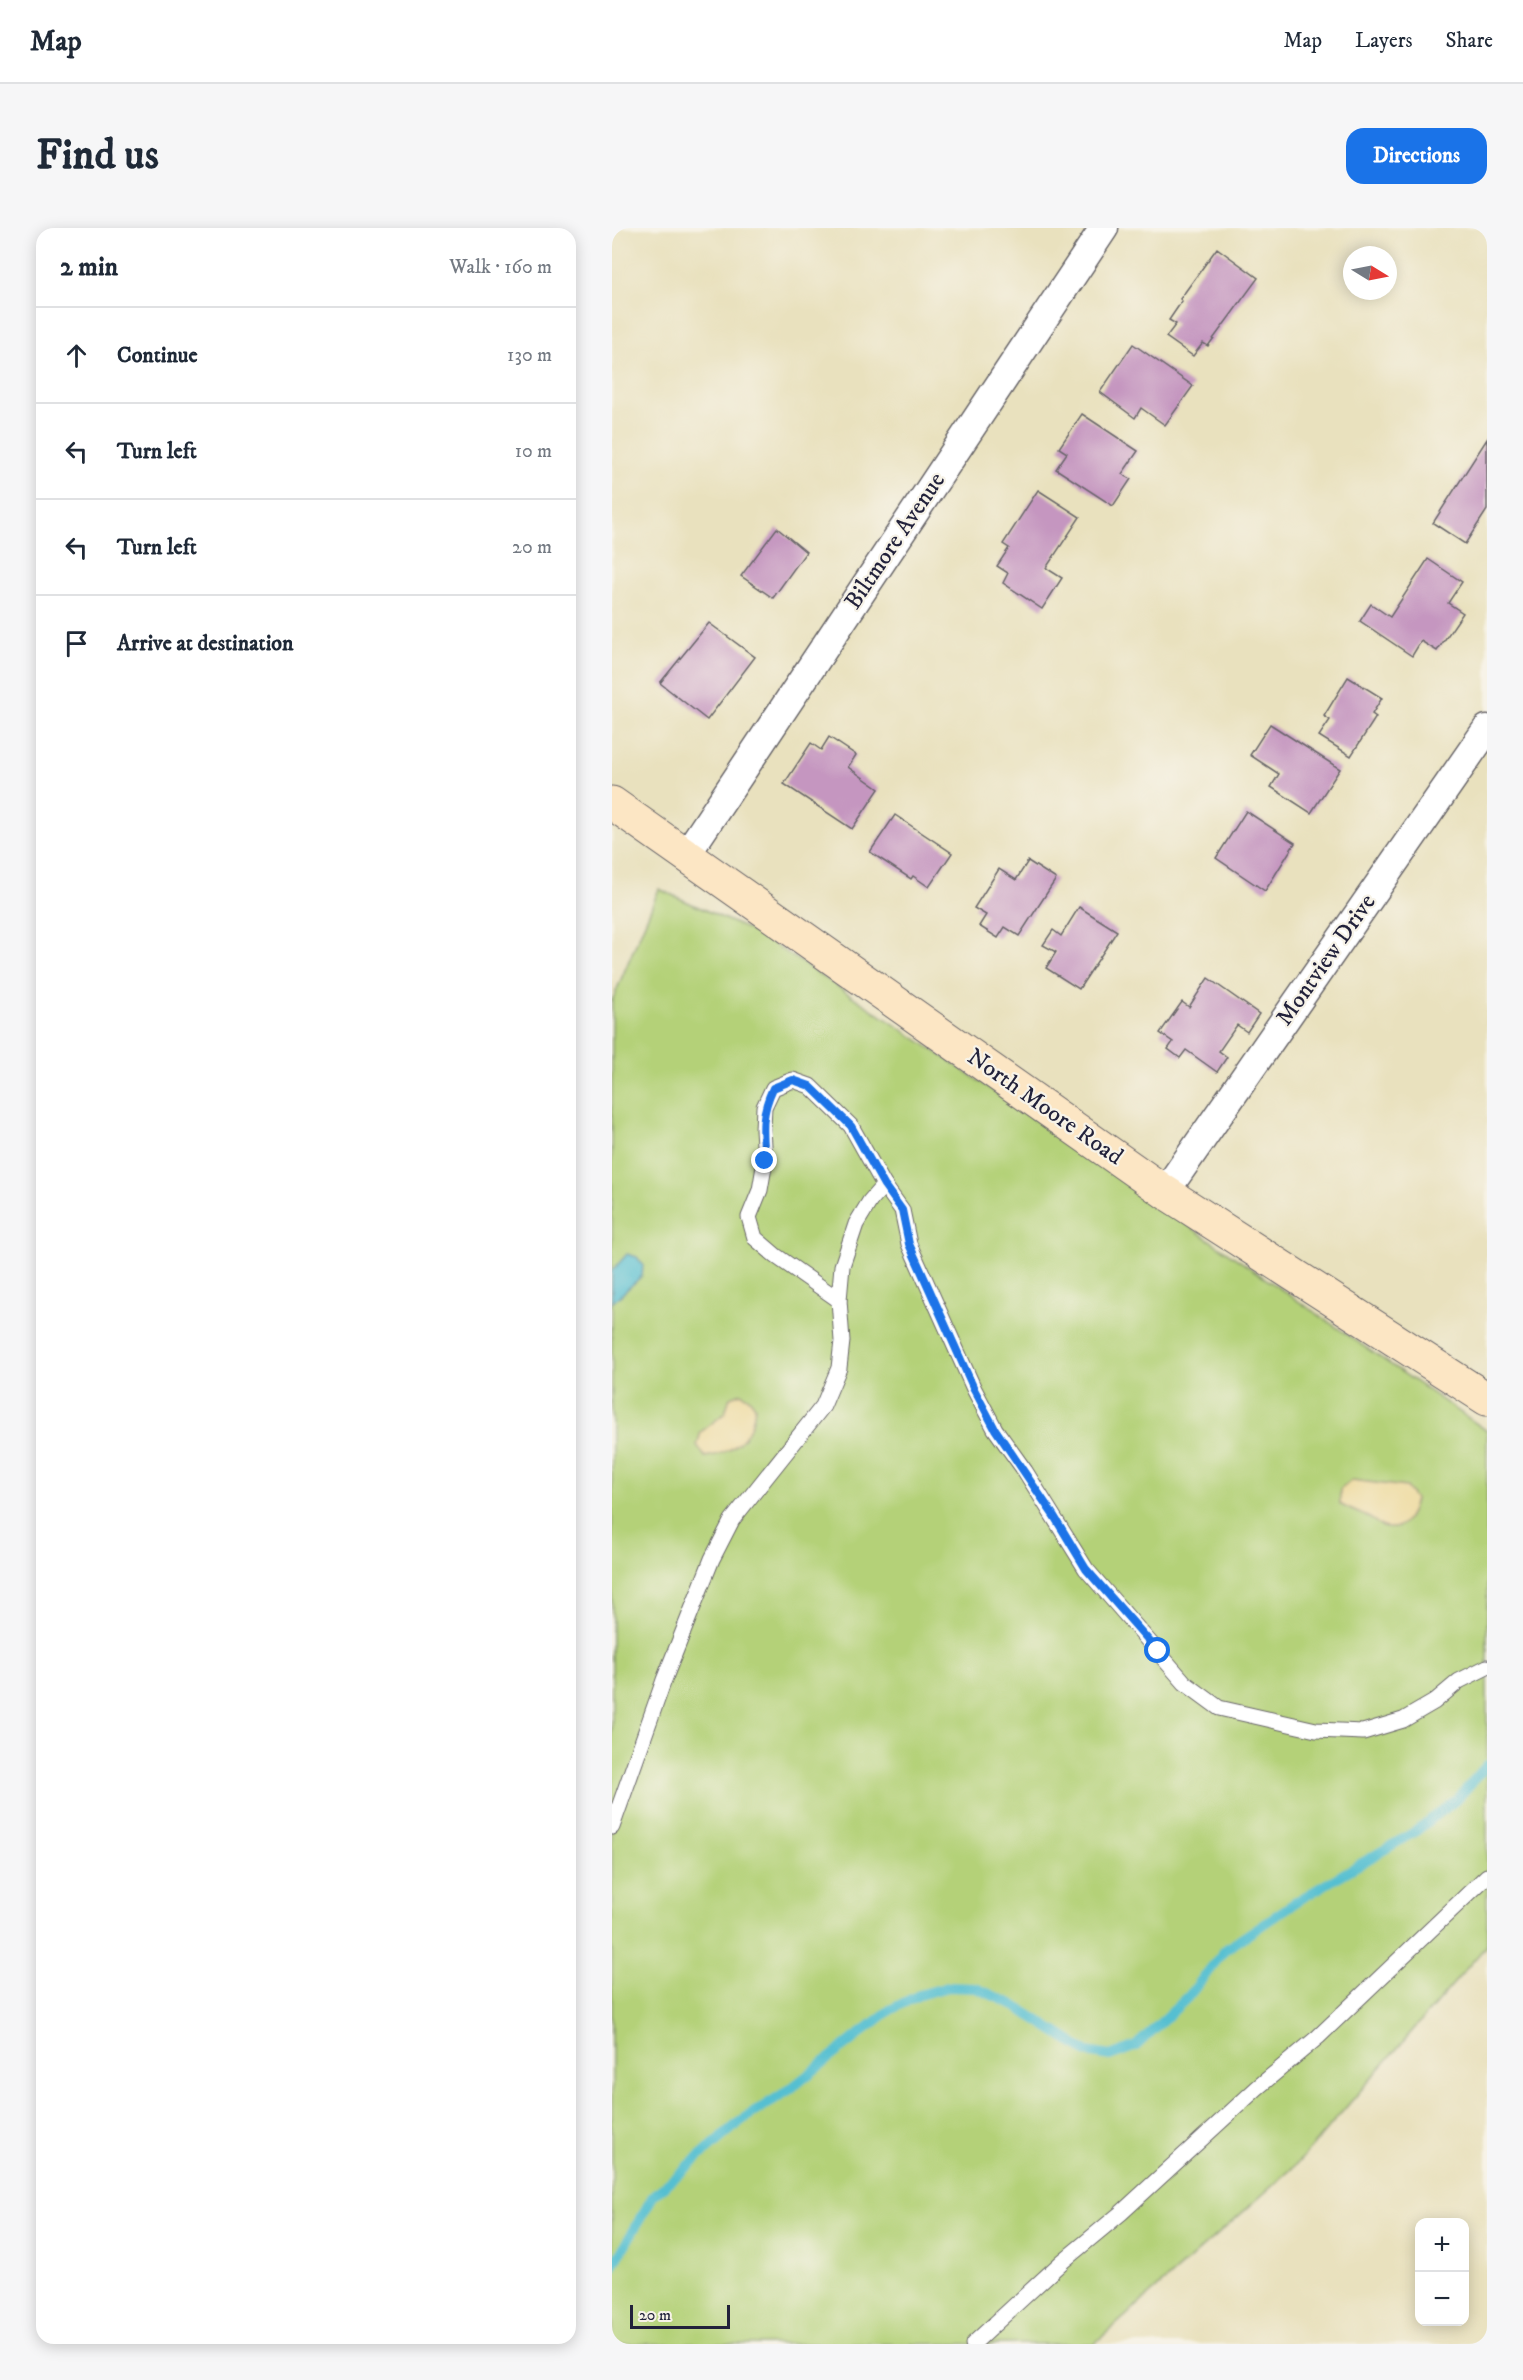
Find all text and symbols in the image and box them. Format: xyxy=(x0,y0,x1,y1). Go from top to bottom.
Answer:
text: Map xyxy=(30,24,82,59)
text: Map xyxy=(1283,28,1322,54)
text: Layers xyxy=(1355,28,1413,54)
text: Share xyxy=(1446,28,1493,54)
button: Directions xyxy=(1346,128,1487,184)
text: Find us xyxy=(36,130,159,182)
north arrow xyxy=(1343,246,1397,300)
text: 2 min xyxy=(60,251,118,284)
text: Walk · 160 m xyxy=(449,255,552,280)
icon: ahead xyxy=(60,339,93,372)
text: Continue xyxy=(117,342,198,369)
text: 130 m xyxy=(507,343,552,368)
icon: left xyxy=(60,435,93,468)
text: Turn left xyxy=(117,438,197,465)
text: 10 m xyxy=(515,439,552,464)
street label: Biltmore Avenue xyxy=(838,467,952,615)
icon: left xyxy=(60,531,93,564)
text: Turn left xyxy=(117,534,197,561)
text: 20 m xyxy=(512,535,552,560)
icon: arrive xyxy=(60,627,93,660)
text: Arrive at destination xyxy=(117,630,294,657)
street label: Montview Drive xyxy=(1270,888,1382,1032)
street label: North Moore Road xyxy=(961,1042,1129,1172)
route end xyxy=(751,1147,777,1173)
route start xyxy=(1144,1637,1170,1663)
map controls xyxy=(1415,2218,1469,2326)
button: + xyxy=(1415,2218,1469,2272)
button: − xyxy=(1415,2272,1469,2326)
scale bar xyxy=(630,2302,730,2330)
text: 20 m xyxy=(639,2305,671,2325)

